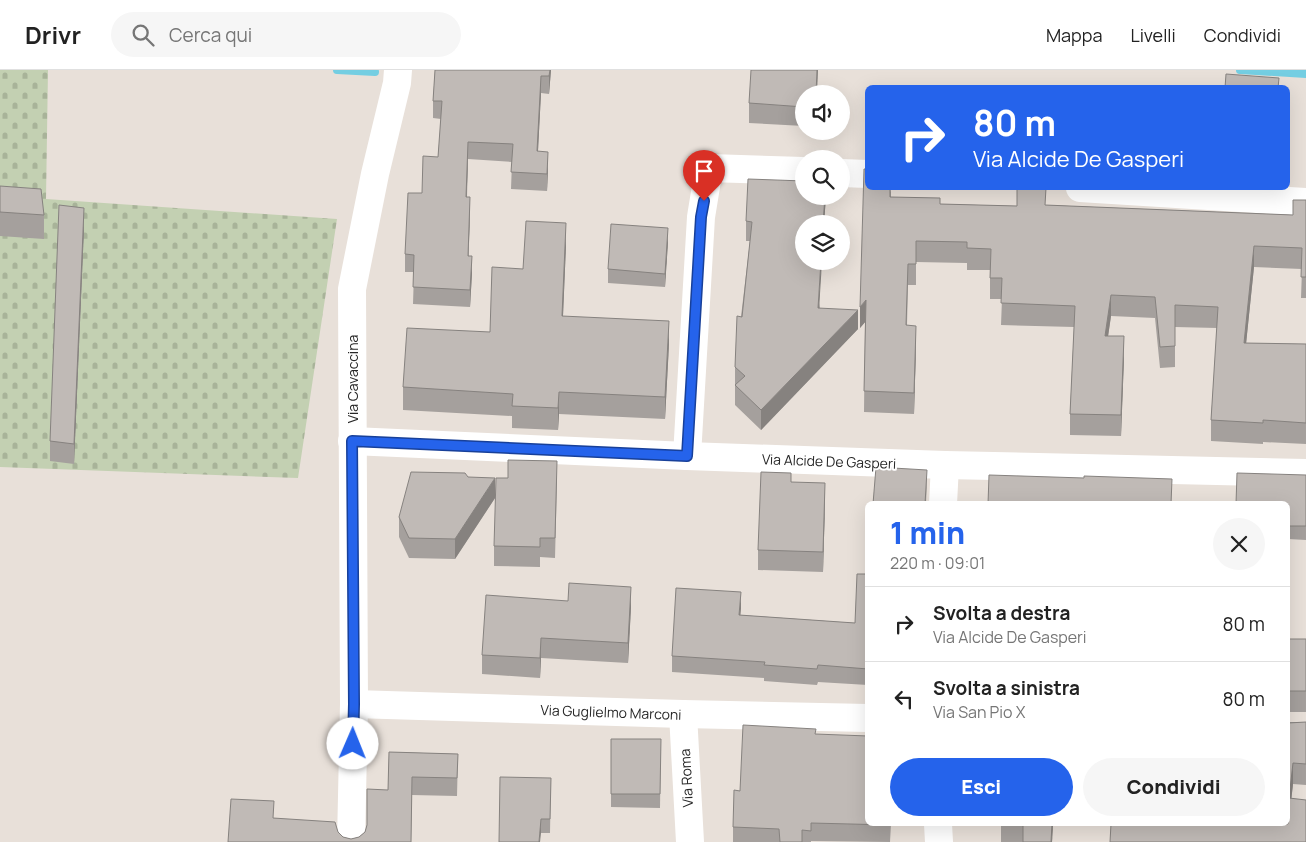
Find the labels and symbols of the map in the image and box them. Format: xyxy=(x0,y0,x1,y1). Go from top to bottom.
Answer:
pin xyxy=(683,150,725,201)
street label: Via Cavaccina xyxy=(343,335,362,423)
street label: Via Alcide De Gasperi xyxy=(761,449,897,473)
street label: Via Guglielmo Marconi xyxy=(540,700,682,724)
position arrow xyxy=(326,717,378,769)
street label: Via Roma xyxy=(675,748,697,808)

